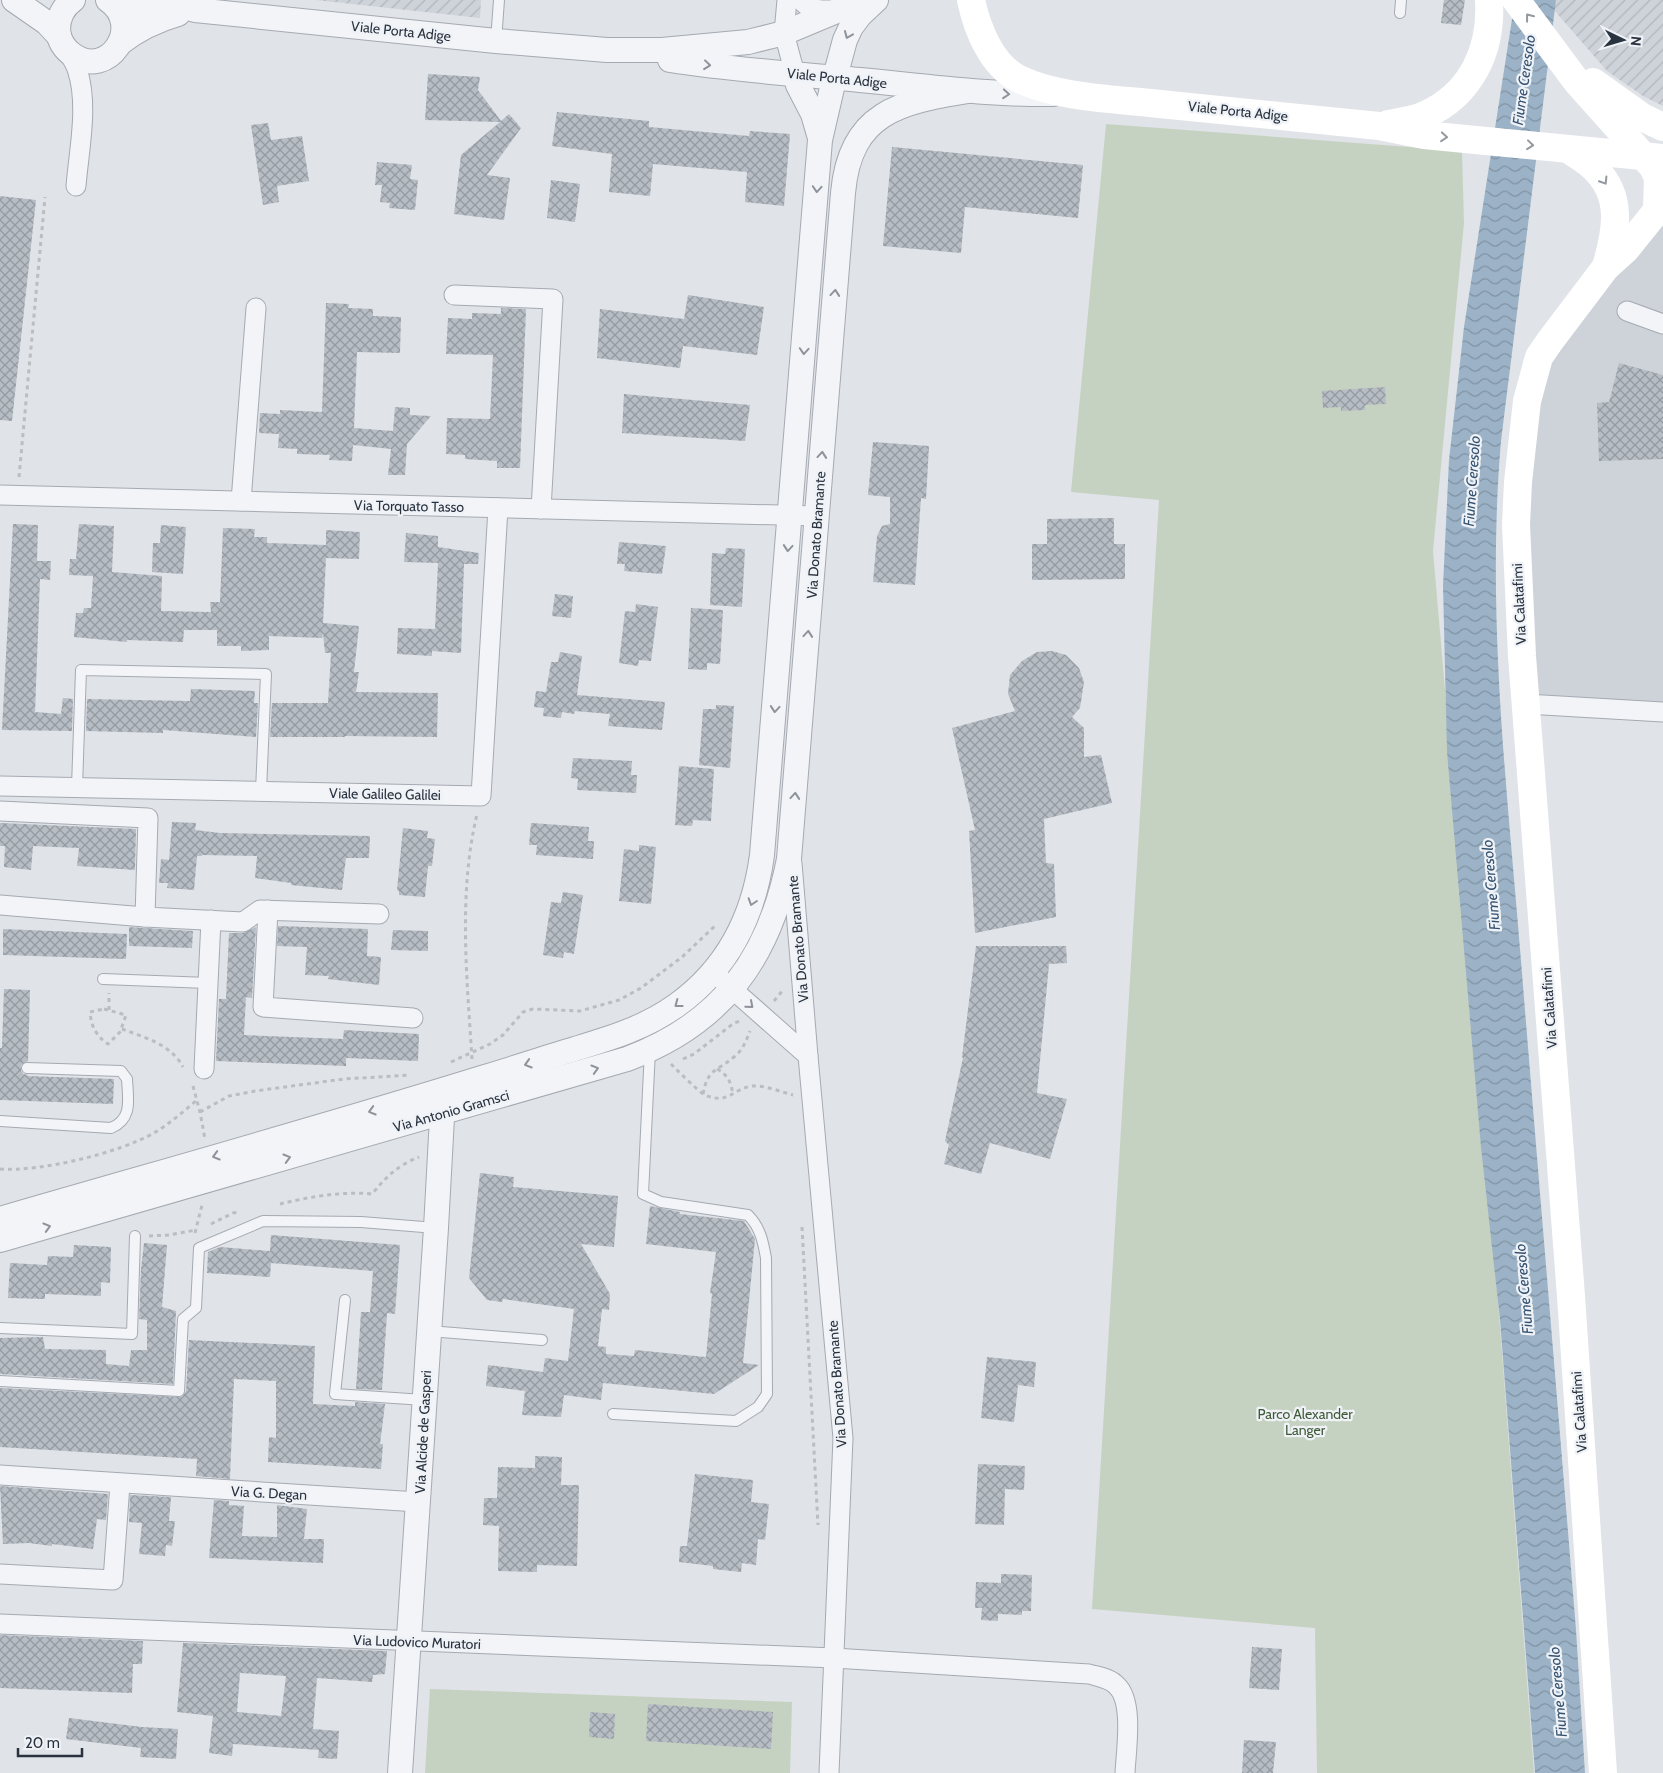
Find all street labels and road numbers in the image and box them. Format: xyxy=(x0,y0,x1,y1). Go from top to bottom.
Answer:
street label: Viale Porta Adige xyxy=(350,17,452,45)
street label: Viale Porta Adige xyxy=(786,64,888,92)
street label: Viale Porta Adige xyxy=(1187,97,1289,125)
street label: Via Donato Bramante xyxy=(803,471,829,599)
street label: Via Torquato Tasso xyxy=(354,496,465,516)
street label: Via Calatafimi xyxy=(1508,563,1530,645)
street label: Viale Galileo Galilei xyxy=(329,784,441,804)
street label: Via Donato Bramante xyxy=(783,875,813,1003)
street label: Via Calatafimi xyxy=(1537,967,1561,1049)
street label: Via Antonio Gramsci xyxy=(391,1086,511,1136)
street label: Via Donato Bramante xyxy=(824,1320,850,1448)
street label: Via Alcide de Gasperi xyxy=(411,1370,435,1494)
street label: Via Calatafimi xyxy=(1567,1371,1591,1453)
street label: Via G. Degan xyxy=(230,1482,308,1504)
street label: Via Ludovico Muratori xyxy=(353,1631,481,1653)

